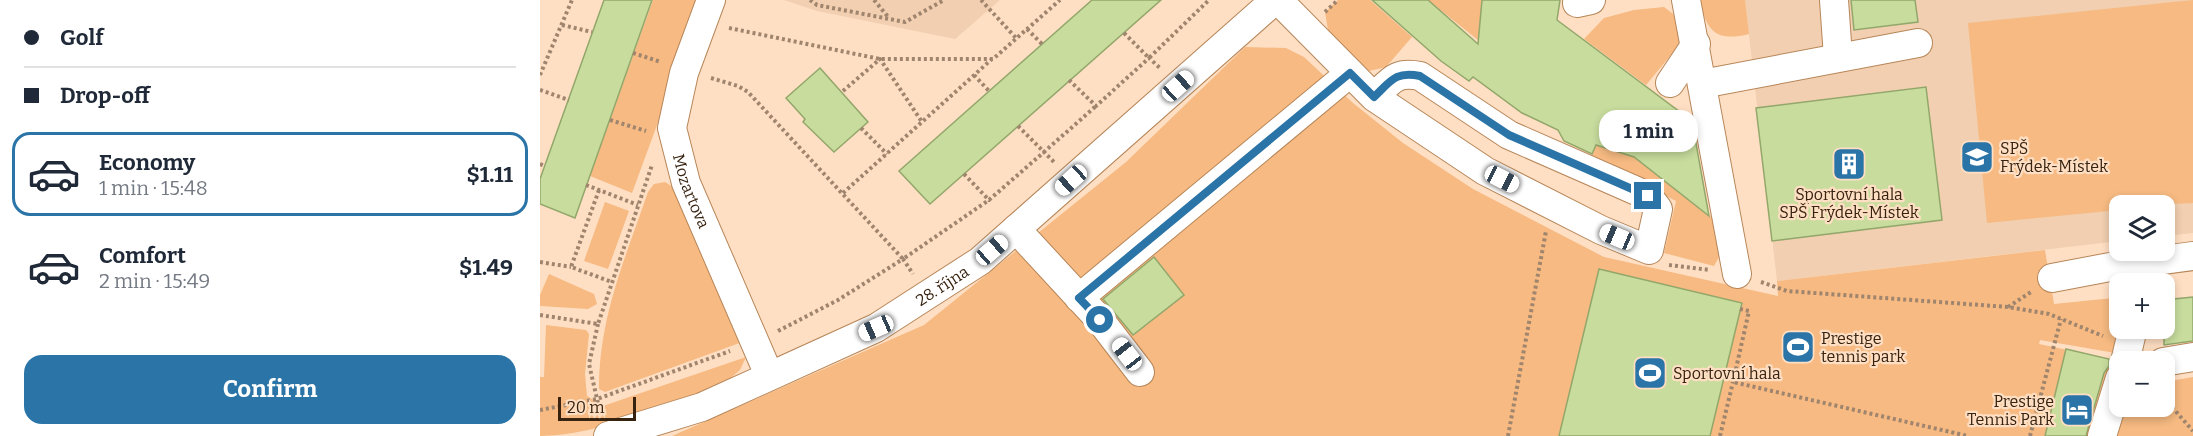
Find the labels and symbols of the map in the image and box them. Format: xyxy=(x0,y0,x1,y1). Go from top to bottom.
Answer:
car xyxy=(1159,67,1197,105)
callout: 1 min xyxy=(1598,109,1698,151)
place label: SPŠ Frýdek-Místek xyxy=(2000,138,2108,176)
school or university icon: SPŠ Frýdek-Místek xyxy=(1959,139,1995,175)
building icon: Sportovní hala SPŠ Frýdek-Místek xyxy=(1831,146,1867,182)
street label: Mozartova xyxy=(669,152,713,231)
car xyxy=(1052,161,1090,199)
car xyxy=(1482,163,1522,195)
route end xyxy=(1634,182,1661,209)
place label: Sportovní hala SPŠ Frýdek-Místek xyxy=(1779,185,1919,222)
car xyxy=(1597,222,1637,252)
car xyxy=(973,231,1011,269)
street label: 28. října xyxy=(912,262,973,310)
route start xyxy=(1086,306,1113,333)
car xyxy=(856,312,896,344)
sports icon: Prestige tennis park xyxy=(1780,329,1816,365)
place label: Prestige tennis park xyxy=(1821,329,1905,366)
car xyxy=(1109,334,1145,374)
sports icon: Sportovní hala xyxy=(1632,355,1668,391)
place label: Sportovní hala xyxy=(1673,364,1781,383)
place label: Prestige Tennis Park xyxy=(1967,392,2054,429)
hotel icon: Prestige Tennis Park xyxy=(2059,392,2095,428)
scale bar xyxy=(558,394,636,422)

